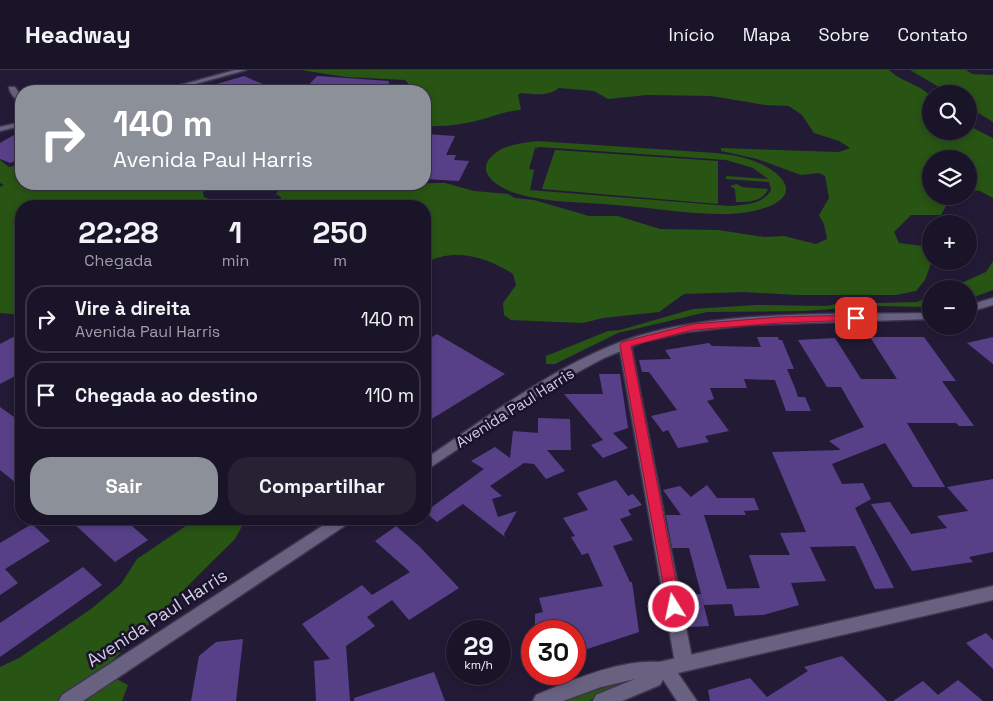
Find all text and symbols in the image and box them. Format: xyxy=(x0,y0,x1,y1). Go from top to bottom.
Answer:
text: Headway xyxy=(25,19,131,50)
text: Início xyxy=(669,23,715,46)
text: Mapa xyxy=(743,23,791,46)
text: Sobre xyxy=(819,23,869,46)
text: Contato xyxy=(897,23,968,46)
map controls xyxy=(922,85,977,335)
button: search xyxy=(922,85,977,140)
text: 140 m xyxy=(113,102,213,146)
icon: right xyxy=(30,105,95,170)
text: Avenida Paul Harris xyxy=(113,145,313,173)
button: layers xyxy=(922,150,977,205)
text: 22:28 xyxy=(78,213,159,252)
text: 1 xyxy=(229,213,242,252)
text: 250 xyxy=(313,213,368,252)
button: + xyxy=(922,215,977,270)
text: Chegada xyxy=(84,250,153,271)
text: min xyxy=(222,250,249,271)
text: m xyxy=(333,250,347,271)
button: − xyxy=(922,280,977,335)
text: Vire à direita xyxy=(75,296,191,321)
pin xyxy=(835,297,877,339)
icon: arrive xyxy=(842,304,870,332)
icon: right xyxy=(32,305,60,333)
text: 140 m xyxy=(361,307,414,332)
text: Avenida Paul Harris xyxy=(75,321,220,342)
street label: Avenida Paul Harris xyxy=(452,363,578,452)
icon: arrive xyxy=(32,381,60,409)
text: Chegada ao destino xyxy=(75,383,258,408)
text: 110 m xyxy=(365,383,414,408)
button: Sair xyxy=(30,457,218,515)
button: Compartilhar xyxy=(228,457,416,515)
street label: Avenida Paul Harris xyxy=(82,563,232,672)
position arrow xyxy=(647,580,699,632)
speed limit sign: 30 xyxy=(521,620,586,685)
text: 29 xyxy=(463,630,494,662)
text: km/h xyxy=(464,657,493,673)

